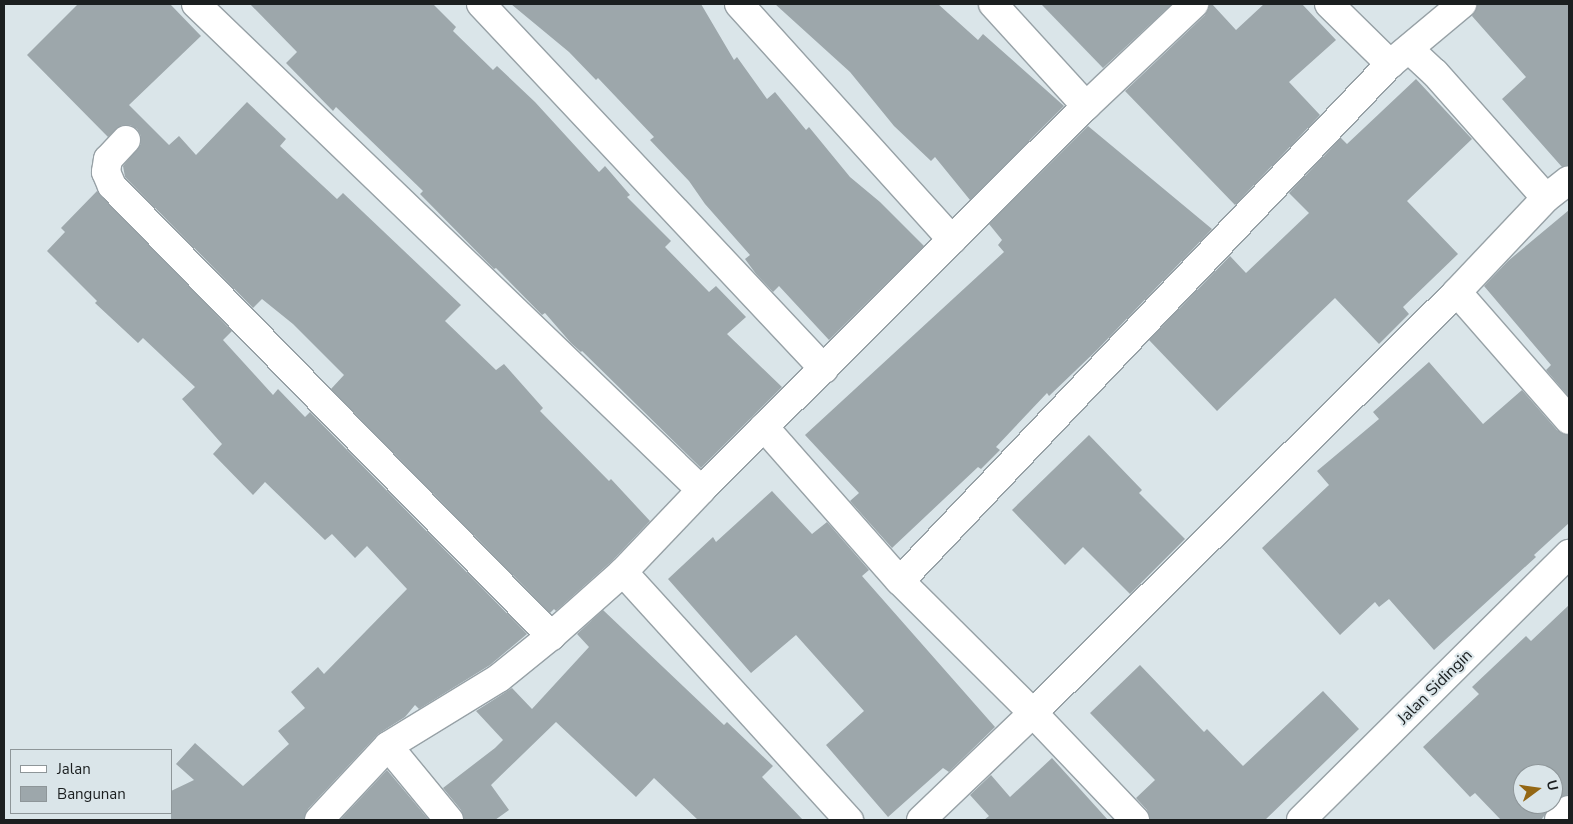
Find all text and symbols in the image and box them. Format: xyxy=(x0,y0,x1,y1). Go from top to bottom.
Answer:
street label: Jalan Sidingin xyxy=(1394,646,1476,728)
legend xyxy=(10,749,172,814)
text: Jalan xyxy=(57,759,91,779)
north arrow xyxy=(1513,764,1563,814)
text: U xyxy=(1542,778,1563,793)
text: Bangunan xyxy=(57,784,126,804)

